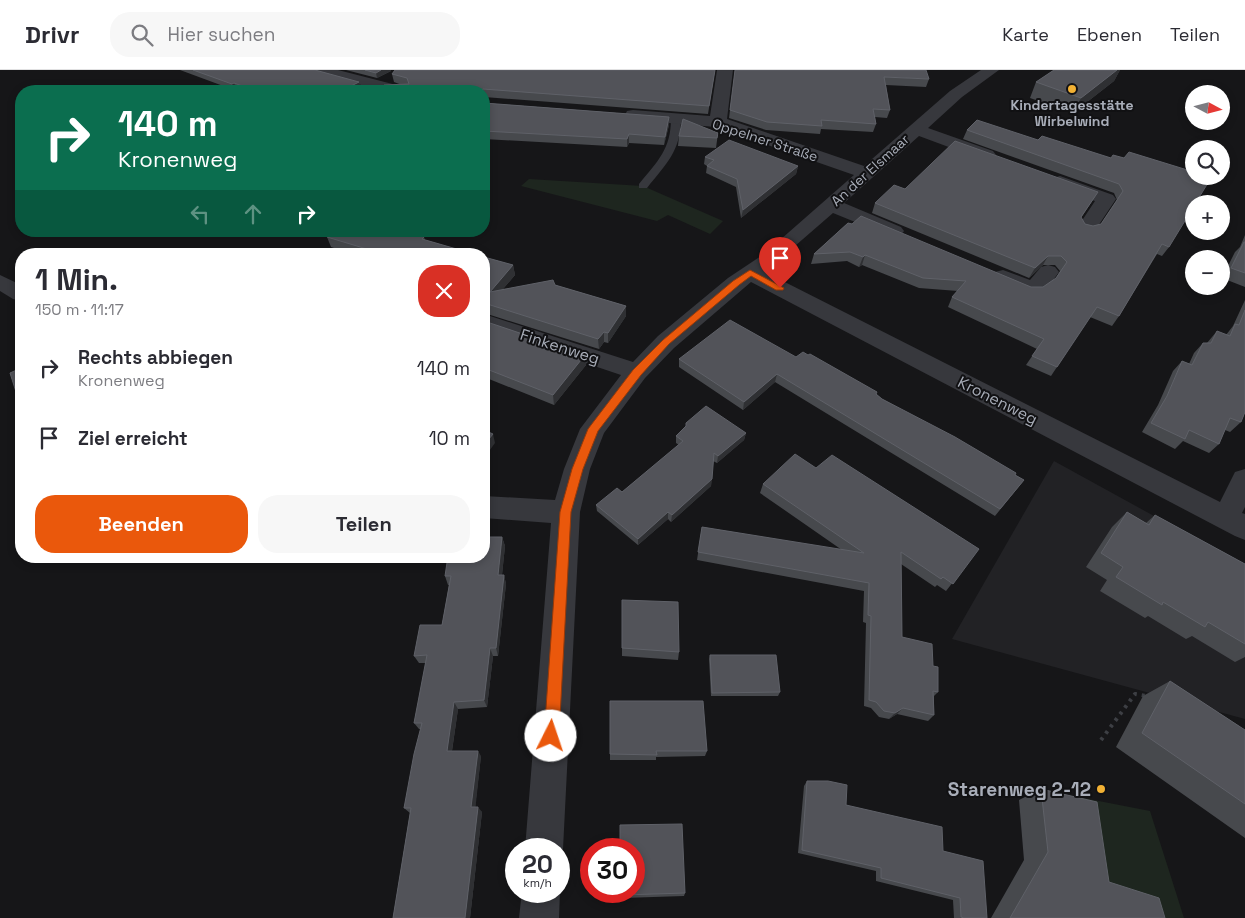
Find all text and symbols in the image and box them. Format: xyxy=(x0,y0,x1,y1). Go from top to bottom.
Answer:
search box xyxy=(110,12,460,57)
text: Drivr xyxy=(25,19,80,50)
icon: search xyxy=(128,21,156,49)
text: Hier suchen xyxy=(168,22,276,47)
text: Karte xyxy=(1002,23,1049,46)
text: Ebenen xyxy=(1077,23,1142,46)
text: Teilen xyxy=(1170,23,1220,46)
marker: Kindertagesstätte Wirbelwind xyxy=(1066,83,1078,95)
north arrow xyxy=(1185,85,1230,130)
map controls xyxy=(1185,85,1230,295)
place label: Kindertagesstätte Wirbelwind xyxy=(1010,96,1134,130)
text: 140 m xyxy=(118,102,218,146)
icon: right xyxy=(35,105,100,170)
street label: Oppelner Straße xyxy=(710,114,820,166)
street label: An der Elsmaar xyxy=(827,130,913,210)
button: search xyxy=(1185,140,1230,185)
text: Kronenweg xyxy=(118,145,237,173)
button: + xyxy=(1185,195,1230,240)
icon: left xyxy=(186,200,214,228)
icon: ahead xyxy=(239,200,267,228)
icon: right xyxy=(292,200,320,228)
pin xyxy=(759,237,801,288)
icon: arrive xyxy=(766,244,794,272)
button: − xyxy=(1185,250,1230,295)
text: 1 Min. xyxy=(35,260,118,299)
button: close xyxy=(418,265,470,317)
text: 150 m · 11:17 xyxy=(35,299,124,320)
street label: Finkenweg xyxy=(518,324,602,369)
text: Rechts abbiegen xyxy=(78,345,233,370)
icon: right xyxy=(35,354,63,382)
text: 140 m xyxy=(417,356,470,381)
text: Kronenweg xyxy=(78,370,165,391)
street label: Kronenweg xyxy=(954,371,1041,430)
icon: arrive xyxy=(35,424,63,452)
text: Ziel erreicht xyxy=(78,426,188,451)
text: 10 m xyxy=(429,426,470,451)
button: Beenden xyxy=(35,495,248,553)
button: Teilen xyxy=(258,495,470,553)
position arrow xyxy=(524,709,576,761)
place label: Starenweg 2-12 xyxy=(948,777,1091,802)
marker: Starenweg 2-12 xyxy=(1095,783,1107,795)
speed limit sign: 30 xyxy=(580,838,645,903)
text: 20 xyxy=(522,848,553,880)
text: km/h xyxy=(523,875,552,891)

